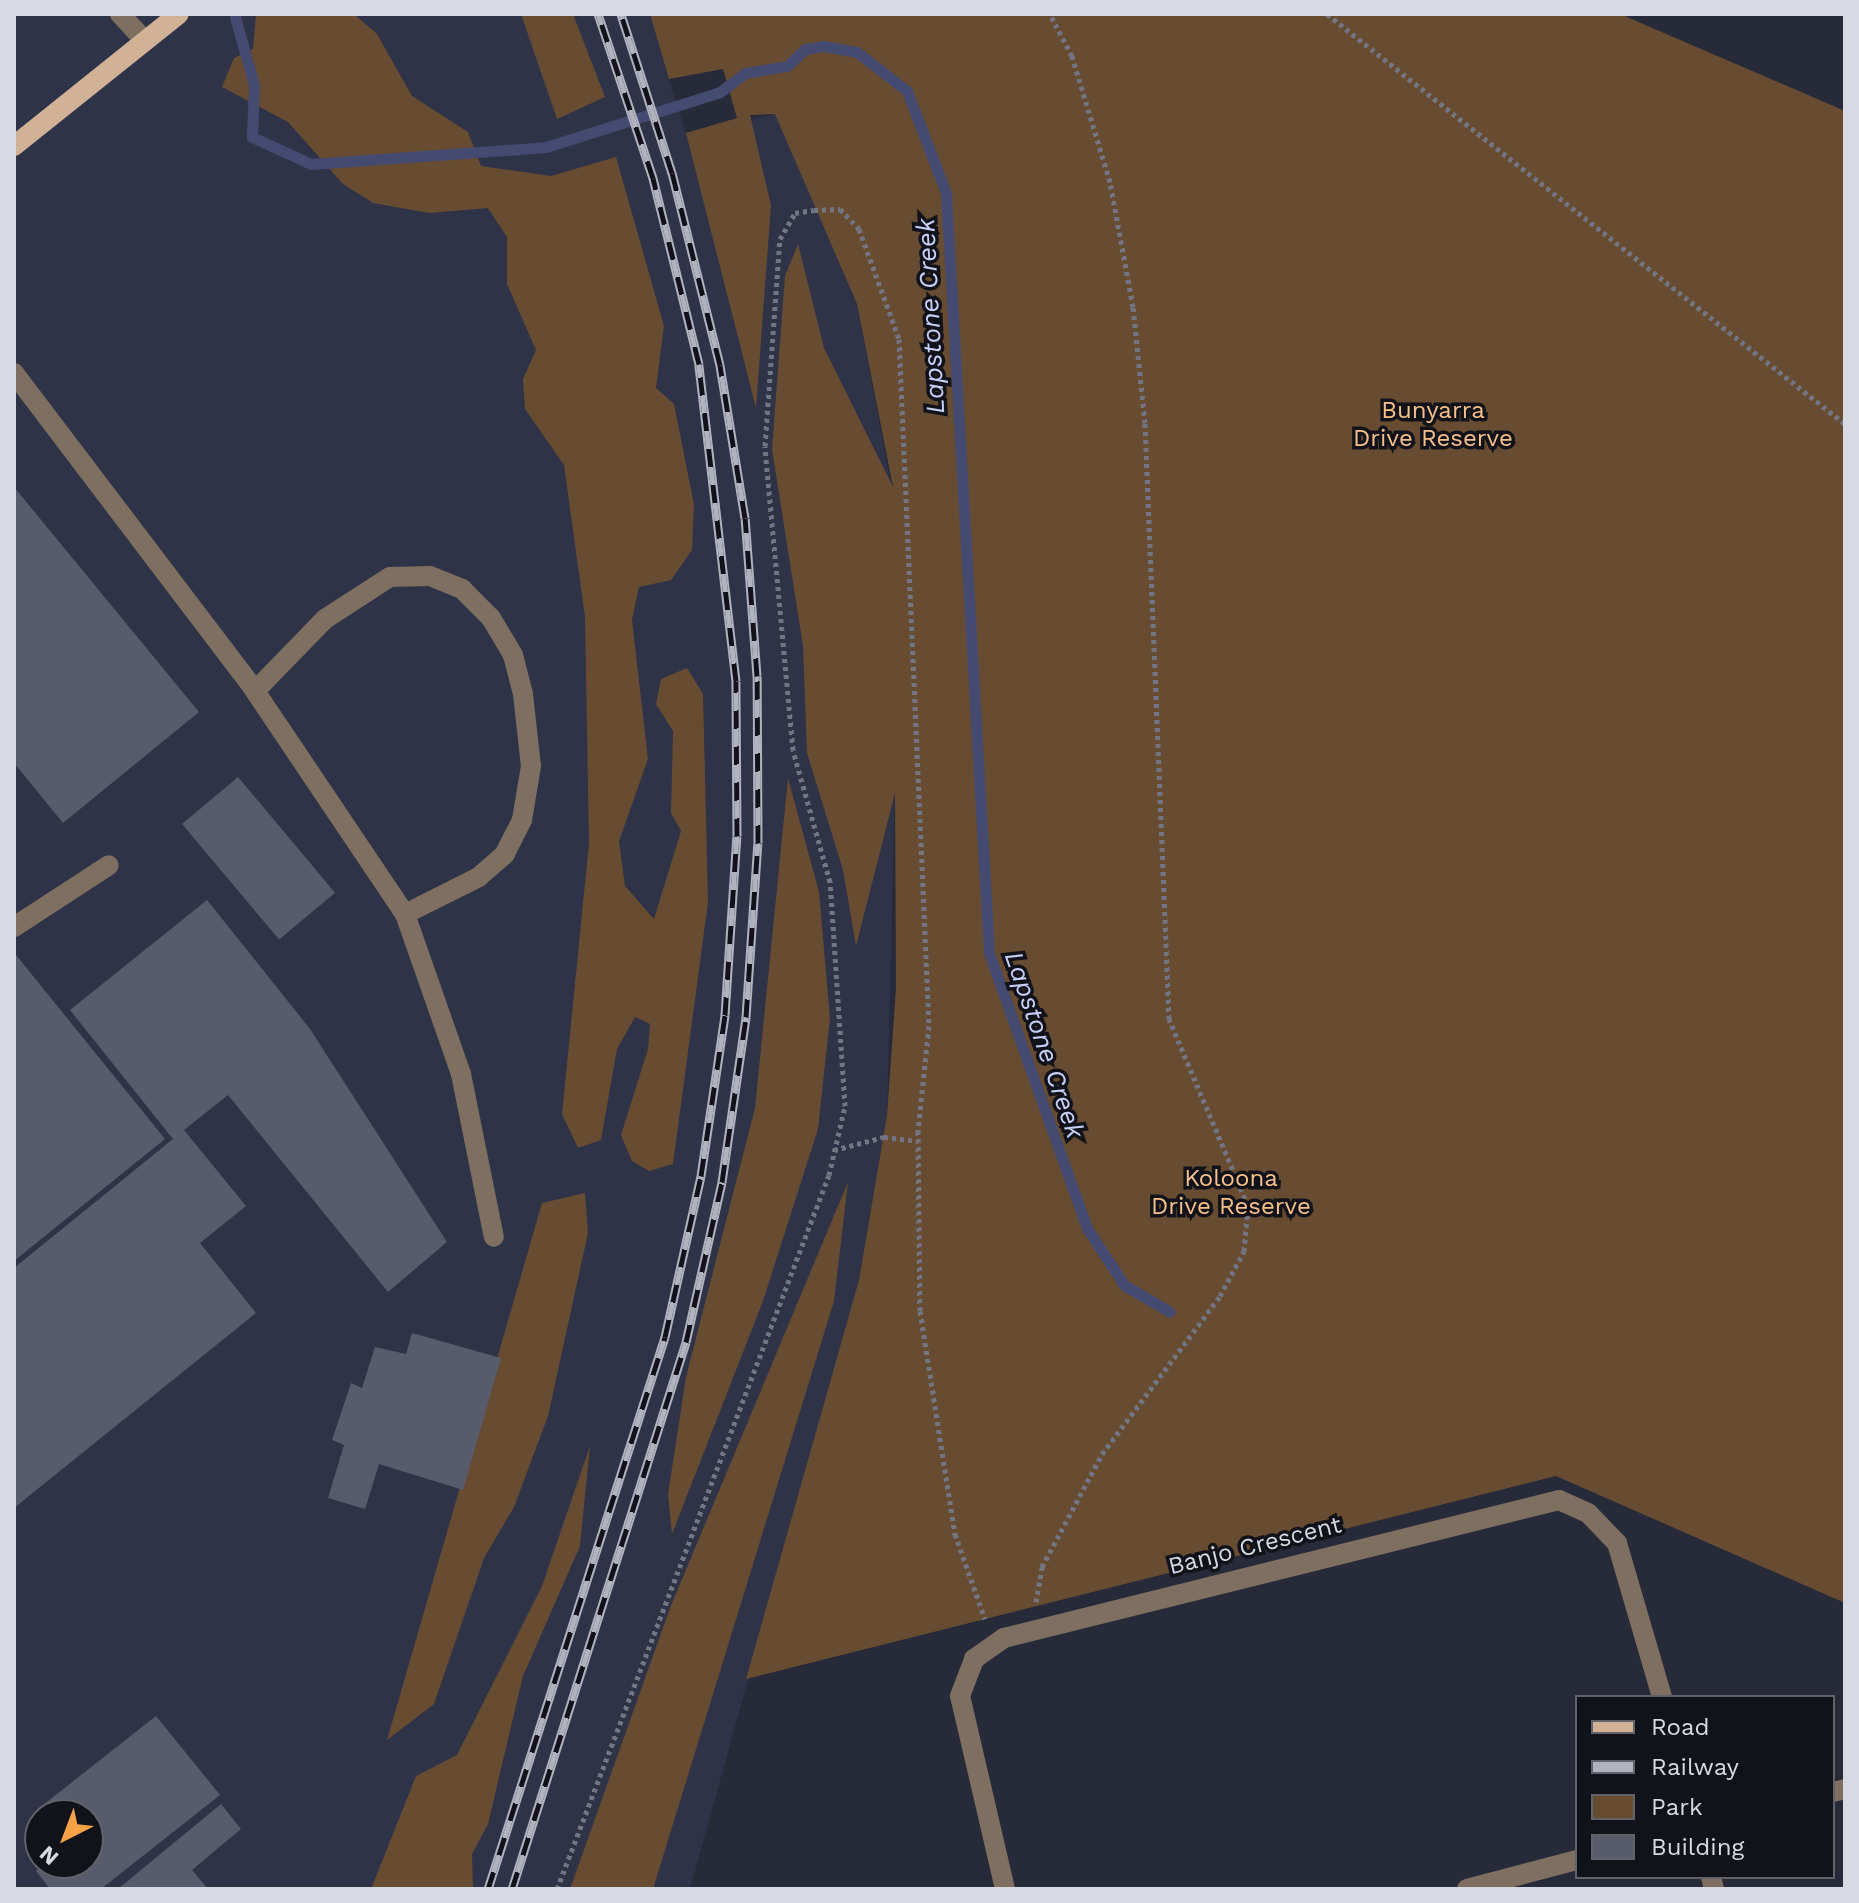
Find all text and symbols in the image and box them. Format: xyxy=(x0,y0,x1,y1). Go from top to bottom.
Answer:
water label: Lapstone Creek xyxy=(910,217,952,415)
park label: Bunyarra Drive Reserve xyxy=(1353,397,1513,453)
water label: Lapstone Creek xyxy=(997,947,1091,1143)
park label: Koloona Drive Reserve xyxy=(1151,1165,1311,1221)
street label: Banjo Crescent xyxy=(1165,1511,1345,1581)
legend xyxy=(1575,1695,1835,1879)
text: Road xyxy=(1651,1713,1710,1741)
text: Railway xyxy=(1651,1753,1739,1781)
text: Park xyxy=(1651,1793,1703,1821)
north arrow xyxy=(24,1799,104,1879)
text: Building xyxy=(1651,1833,1744,1861)
text: N xyxy=(35,1841,63,1870)

